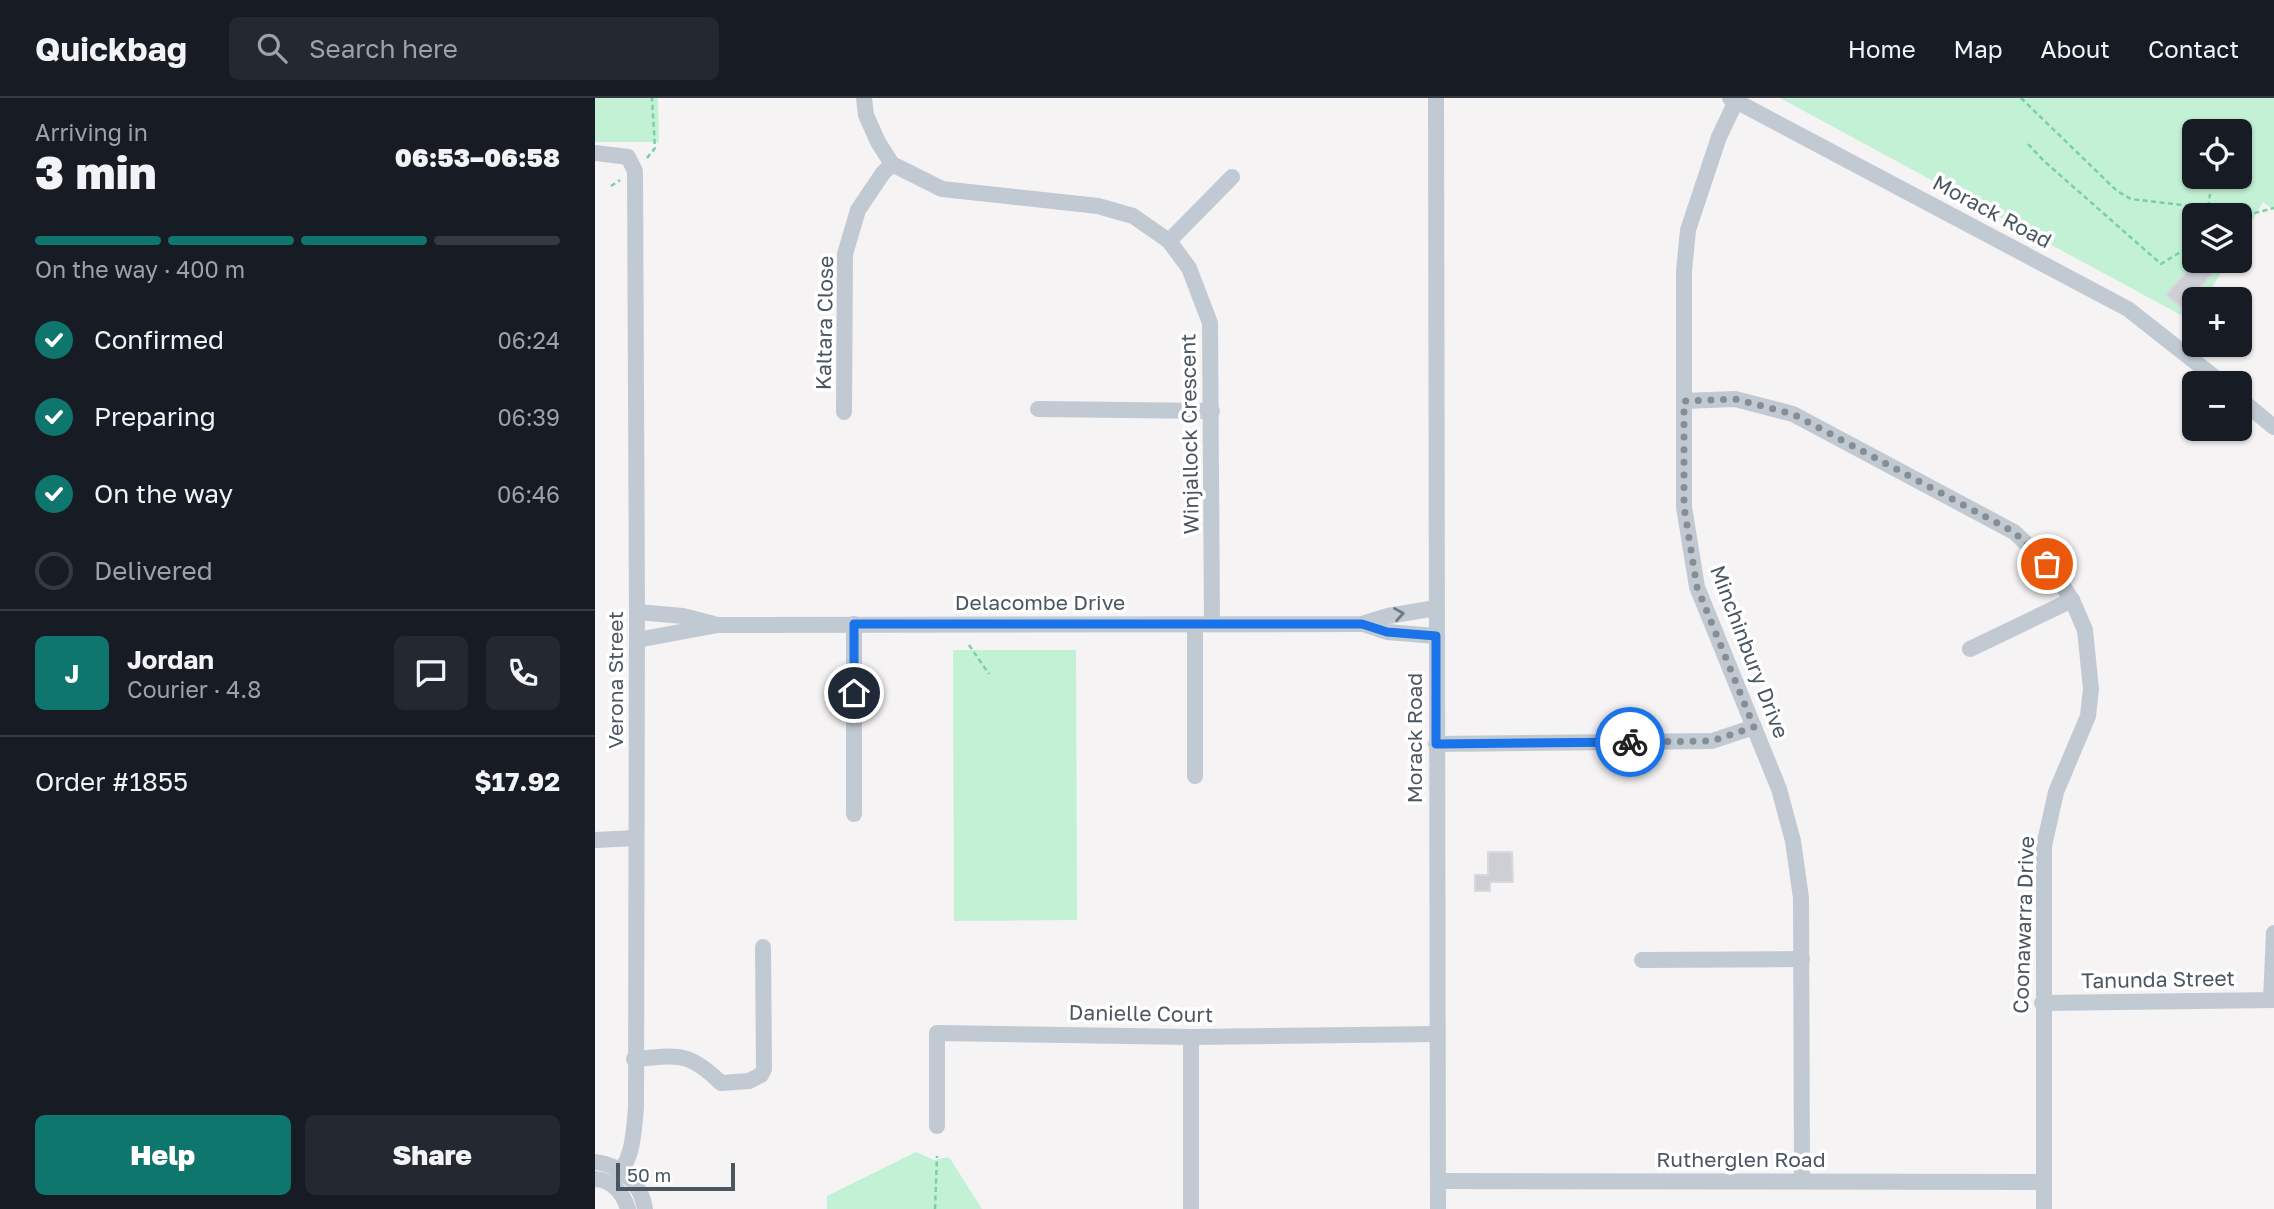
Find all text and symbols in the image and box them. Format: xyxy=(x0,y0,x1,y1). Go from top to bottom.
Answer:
search box xyxy=(229,17,719,80)
text: Quickbag xyxy=(35,29,187,68)
icon: search xyxy=(253,29,291,67)
text: Search here xyxy=(309,33,458,64)
text: Home xyxy=(1848,34,1916,63)
text: Map xyxy=(1954,34,2003,63)
text: About xyxy=(2041,34,2110,63)
text: Contact xyxy=(2148,34,2239,63)
text: Arriving in xyxy=(35,118,148,146)
map controls xyxy=(2182,119,2252,441)
button: locate xyxy=(2182,119,2252,189)
text: 06:53–06:58 xyxy=(395,142,560,173)
text: 3 min xyxy=(35,144,157,199)
street label: Morack Road xyxy=(1929,169,2056,253)
button: layers xyxy=(2182,203,2252,273)
text: On the way · 400 m xyxy=(35,255,245,283)
street label: Kaltara Close xyxy=(810,256,838,390)
button: + xyxy=(2182,287,2252,357)
icon: check xyxy=(35,321,73,359)
text: Confirmed xyxy=(94,324,224,355)
text: 06:24 xyxy=(498,326,560,354)
street label: Winjallock Crescent xyxy=(1174,333,1204,535)
button: − xyxy=(2182,371,2252,441)
icon: check xyxy=(35,398,73,436)
text: Preparing xyxy=(94,401,216,432)
text: 06:39 xyxy=(498,403,560,431)
icon: check xyxy=(35,475,73,513)
text: On the way xyxy=(94,478,233,509)
text: 06:46 xyxy=(497,480,560,508)
pin xyxy=(2017,534,2077,594)
icon: bag xyxy=(2028,545,2066,583)
text: Delivered xyxy=(94,555,213,586)
street label: Minchinbury Drive xyxy=(1705,562,1795,742)
street label: Delacombe Drive xyxy=(955,589,1125,615)
one-way arrow xyxy=(1392,608,1404,623)
street label: Verona Street xyxy=(602,611,628,749)
button: chat xyxy=(394,636,468,710)
button: phone xyxy=(486,636,560,710)
text: Jordan xyxy=(127,644,214,675)
text: J xyxy=(65,658,79,689)
pin xyxy=(824,663,884,723)
street label: Morack Road xyxy=(1401,673,1427,803)
icon: home xyxy=(835,674,873,712)
text: Courier · 4.8 xyxy=(127,675,261,703)
courier xyxy=(1595,707,1665,777)
icon: bike xyxy=(1611,723,1649,761)
text: Order #1855 xyxy=(35,766,188,797)
text: $17.92 xyxy=(474,766,560,797)
street label: Coonawarra Drive xyxy=(2007,836,2039,1014)
street label: Tanunda Street xyxy=(2081,965,2235,993)
street label: Danielle Court xyxy=(1069,999,1214,1027)
button: Help xyxy=(35,1115,291,1195)
button: Share xyxy=(305,1115,560,1195)
street label: Rutherglen Road xyxy=(1656,1146,1826,1172)
scale bar xyxy=(616,1160,735,1192)
text: 50 m xyxy=(627,1163,671,1186)

